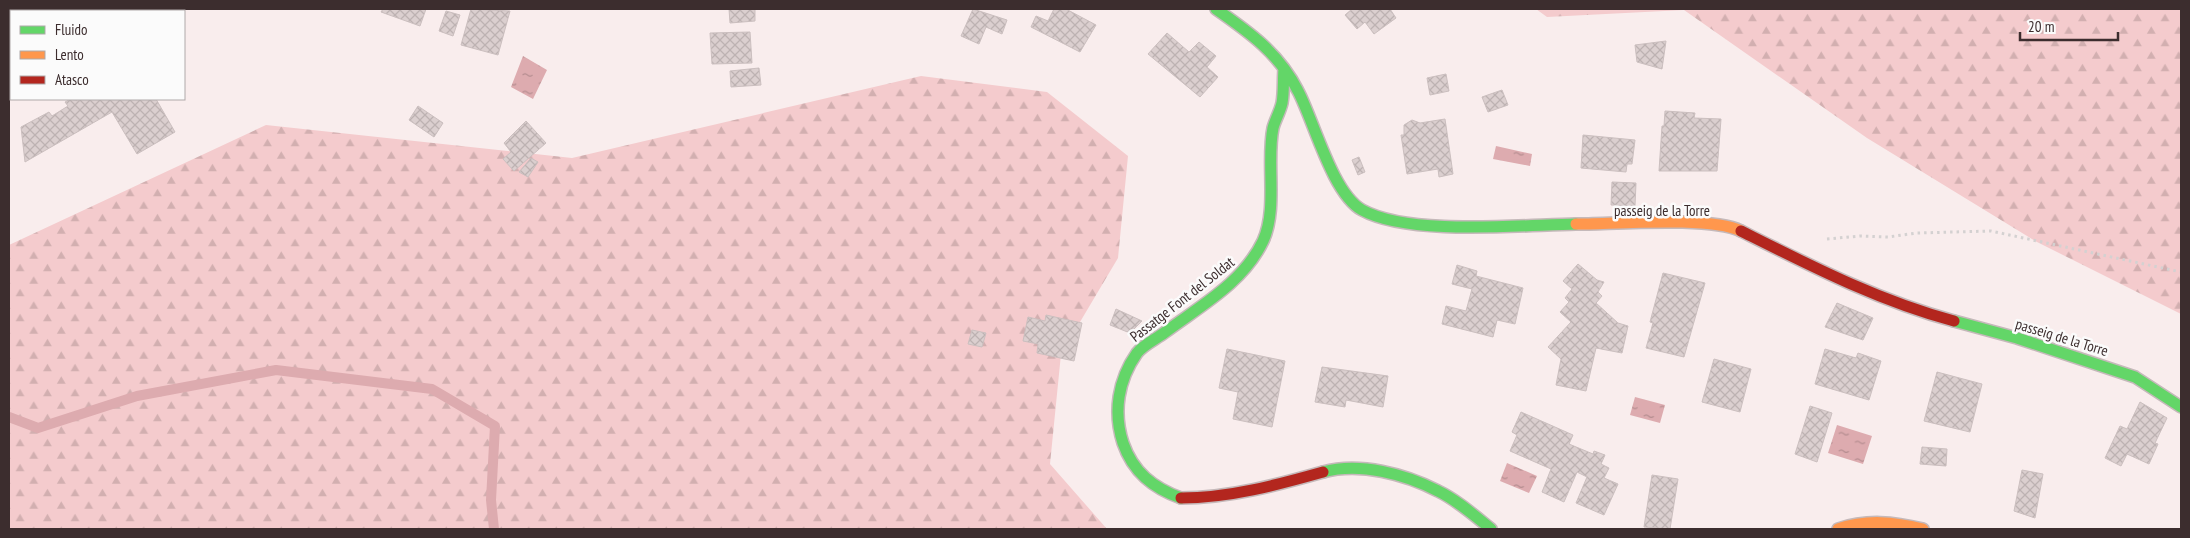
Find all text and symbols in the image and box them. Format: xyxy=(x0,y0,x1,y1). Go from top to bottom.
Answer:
legend xyxy=(10,10,185,100)
scale bar xyxy=(2020,10,2118,42)
text: 20 m xyxy=(2028,17,2054,36)
text: Fluido xyxy=(55,20,87,39)
text: Lento xyxy=(55,45,84,64)
text: Atasco xyxy=(55,70,89,89)
street label: passeig de la Torre xyxy=(1614,201,1710,220)
street label: Passatge Font del Soldat xyxy=(1126,252,1238,346)
street label: passeig de la Torre xyxy=(2013,314,2111,360)

